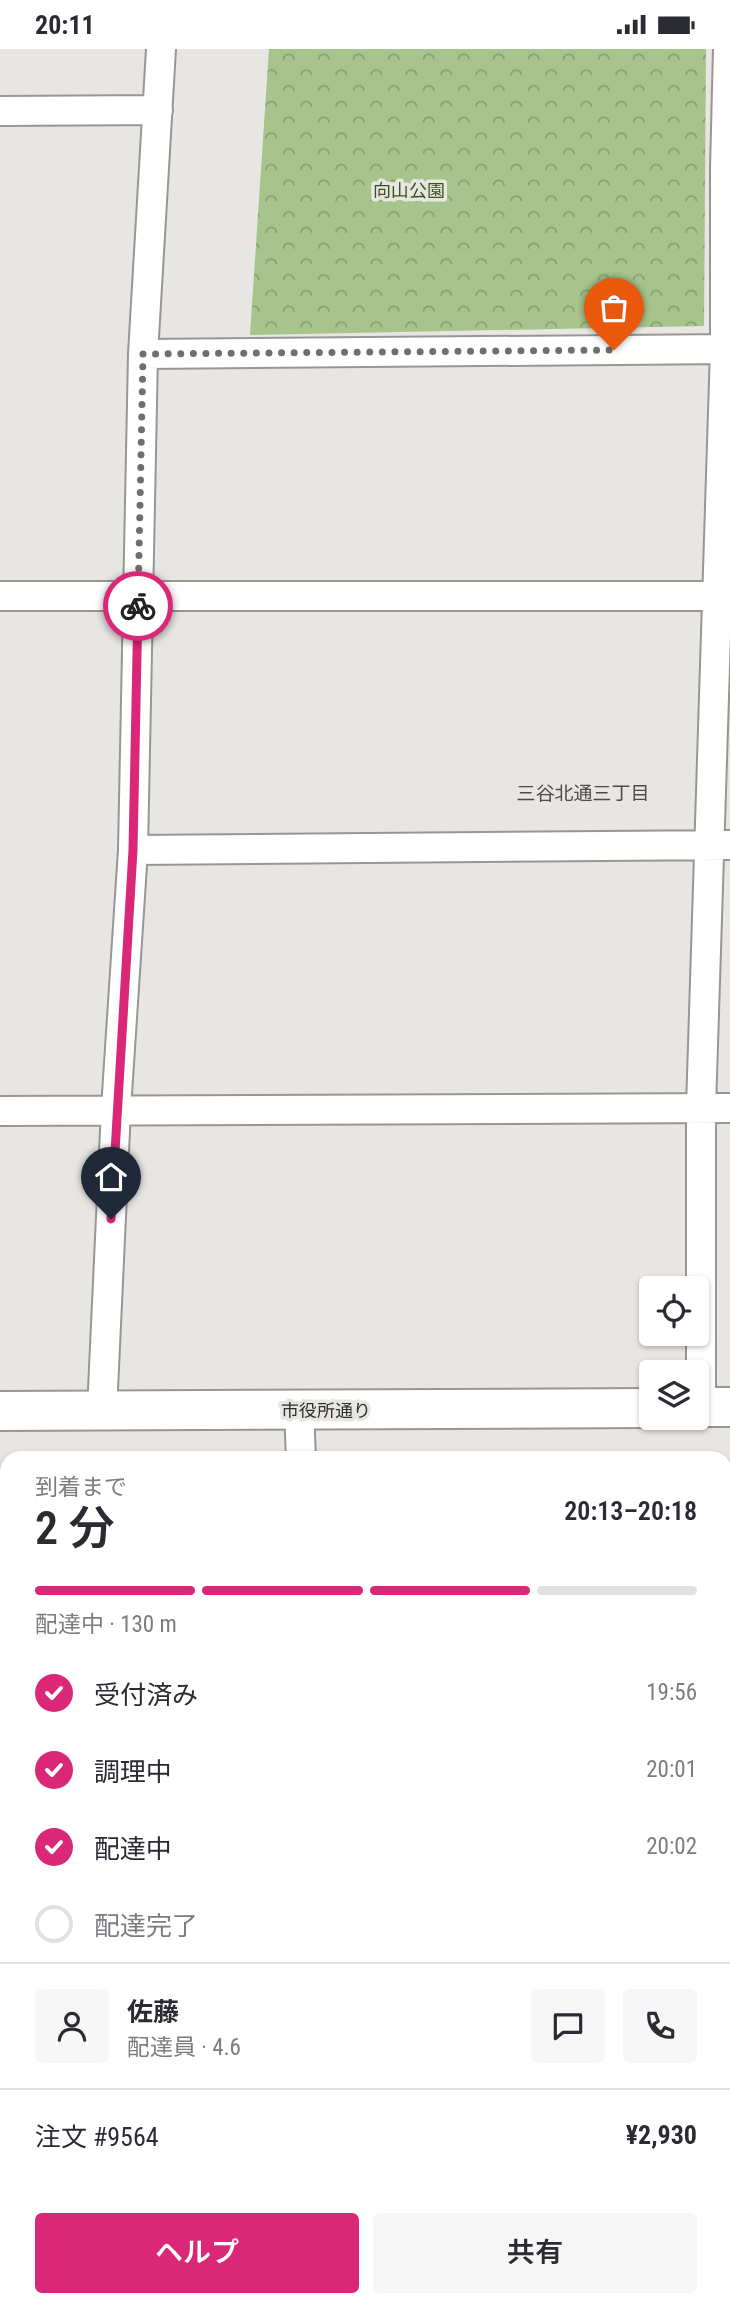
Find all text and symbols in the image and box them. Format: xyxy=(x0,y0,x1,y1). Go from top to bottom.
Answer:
text: 20:11 xyxy=(35,10,95,40)
park label: 向山公園 xyxy=(373,180,445,201)
pin xyxy=(584,278,644,350)
icon: bag xyxy=(595,289,633,327)
courier xyxy=(103,571,173,641)
icon: bike xyxy=(119,587,157,625)
district label: 三谷北通三丁目 xyxy=(516,782,650,805)
pin xyxy=(81,1147,141,1219)
icon: home xyxy=(92,1158,130,1196)
map controls xyxy=(639,1276,709,1430)
button: locate xyxy=(639,1276,709,1346)
button: layers xyxy=(639,1360,709,1430)
street label: 市役所通り xyxy=(281,1400,371,1421)
text: 到着まで xyxy=(35,1474,127,1501)
text: 20:13–20:18 xyxy=(564,1496,697,1526)
text: 2 分 xyxy=(35,1501,115,1555)
text: 配達中 · 130 m xyxy=(35,1611,177,1638)
icon: check xyxy=(35,1674,73,1712)
text: 19:56 xyxy=(646,1679,697,1706)
text: 受付済み xyxy=(94,1680,198,1710)
icon: check xyxy=(35,1751,73,1789)
text: 20:01 xyxy=(646,1756,697,1783)
text: 調理中 xyxy=(94,1757,172,1787)
icon: check xyxy=(35,1828,73,1866)
text: 20:02 xyxy=(646,1833,697,1860)
text: 配達中 xyxy=(94,1834,172,1864)
text: 配達完了 xyxy=(94,1911,198,1941)
button: person xyxy=(35,1989,109,2063)
button: chat xyxy=(531,1989,605,2063)
button: phone xyxy=(623,1989,697,2063)
text: 佐藤 xyxy=(127,1997,179,2027)
text: 配達員 · 4.6 xyxy=(127,2034,241,2061)
text: ¥2,930 xyxy=(626,2120,697,2150)
text: 注文 #9564 xyxy=(35,2122,159,2152)
button: ヘルプ xyxy=(35,2213,359,2293)
button: 共有 xyxy=(373,2213,697,2293)

